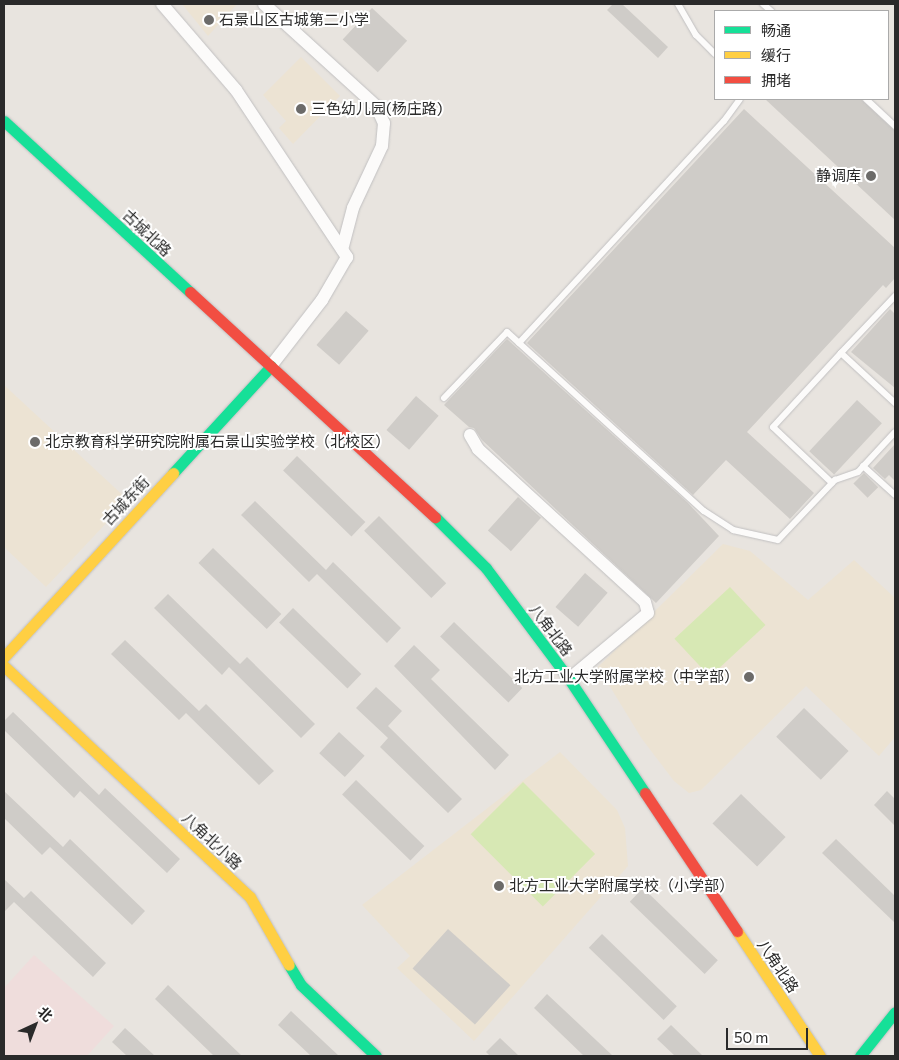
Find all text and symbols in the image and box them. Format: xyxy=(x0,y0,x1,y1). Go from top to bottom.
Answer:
legend xyxy=(714,10,889,100)
place label: 石景山区古城第二小学 xyxy=(219,11,369,29)
marker: 石景山区古城第二小学 xyxy=(203,14,215,26)
text: 畅通 xyxy=(761,21,791,39)
text: 缓行 xyxy=(761,46,791,64)
text: 拥堵 xyxy=(761,71,791,89)
place label: 三色幼儿园(杨庄路) xyxy=(311,100,443,118)
marker: 三色幼儿园(杨庄路) xyxy=(295,103,307,115)
place label: 静调库 xyxy=(816,167,861,185)
marker: 静调库 xyxy=(865,170,877,182)
street label: 古城北路 xyxy=(119,206,175,260)
place label: 北京教育科学研究院附属石景山实验学校（北校区） xyxy=(45,433,390,451)
marker: 北京教育科学研究院附属石景山实验学校（北校区） xyxy=(29,436,41,448)
street label: 古城东街 xyxy=(99,473,153,529)
street label: 八角北路 xyxy=(526,601,576,659)
place label: 北方工业大学附属学校（中学部） xyxy=(514,668,739,686)
marker: 北方工业大学附属学校（中学部） xyxy=(743,671,755,683)
street label: 八角北小路 xyxy=(178,809,246,873)
place label: 北方工业大学附属学校（小学部） xyxy=(509,877,734,895)
marker: 北方工业大学附属学校（小学部） xyxy=(493,880,505,892)
street label: 八角北路 xyxy=(754,936,802,996)
north arrow xyxy=(10,1000,60,1050)
text: 北 xyxy=(35,1003,56,1025)
scale bar xyxy=(729,1018,812,1050)
text: 50 m xyxy=(734,1028,768,1046)

